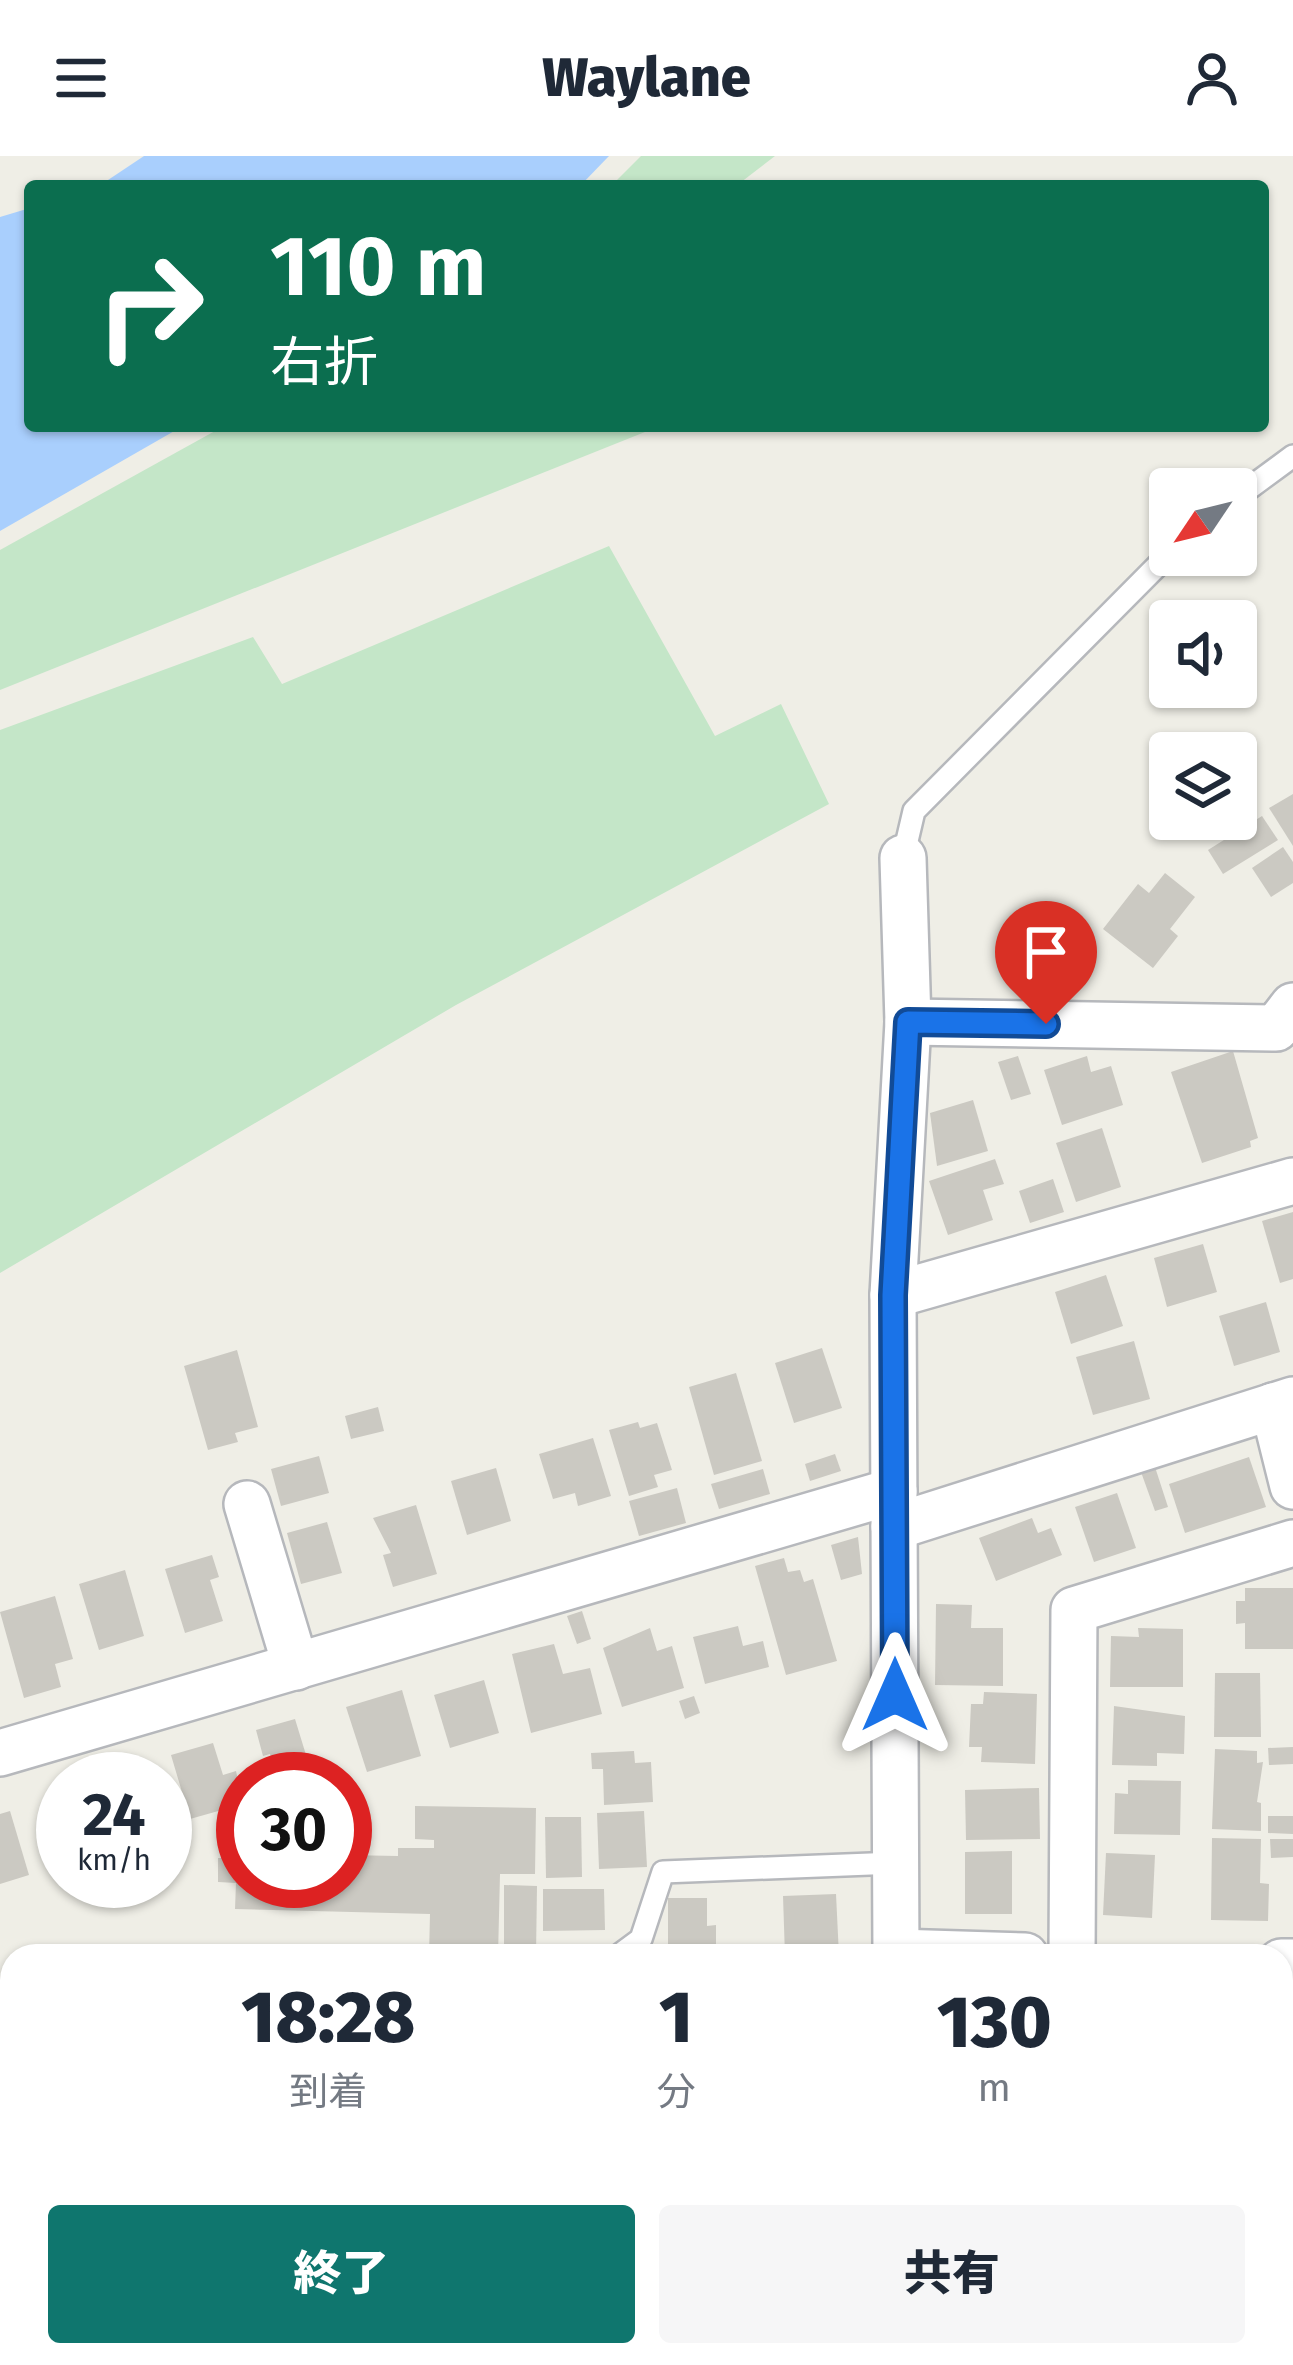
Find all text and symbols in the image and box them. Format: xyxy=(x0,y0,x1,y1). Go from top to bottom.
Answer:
icon: menu xyxy=(48,45,114,111)
icon: person xyxy=(1179,45,1245,111)
text: Waylane xyxy=(542,46,751,110)
text: 110 m xyxy=(270,216,486,317)
icon: right xyxy=(72,228,228,384)
text: 右折 xyxy=(270,331,378,395)
north arrow xyxy=(1149,468,1257,576)
map controls xyxy=(1149,468,1257,840)
button: sound xyxy=(1149,600,1257,708)
button: layers xyxy=(1149,732,1257,840)
pin xyxy=(995,901,1097,1024)
icon: arrive xyxy=(1013,919,1079,985)
position arrow xyxy=(832,1632,958,1758)
speed limit sign: 30 xyxy=(216,1752,372,1908)
text: 24 xyxy=(82,1779,146,1851)
text: km/h xyxy=(77,1842,151,1878)
text: 18:28 xyxy=(241,1975,415,2061)
text: 1 xyxy=(659,1975,693,2061)
text: 130 xyxy=(937,1980,1052,2066)
text: m xyxy=(978,2065,1011,2111)
text: 到着 xyxy=(289,2069,367,2115)
text: 分 xyxy=(657,2069,696,2115)
button: 終了 xyxy=(48,2205,635,2343)
button: 共有 xyxy=(659,2205,1245,2343)

